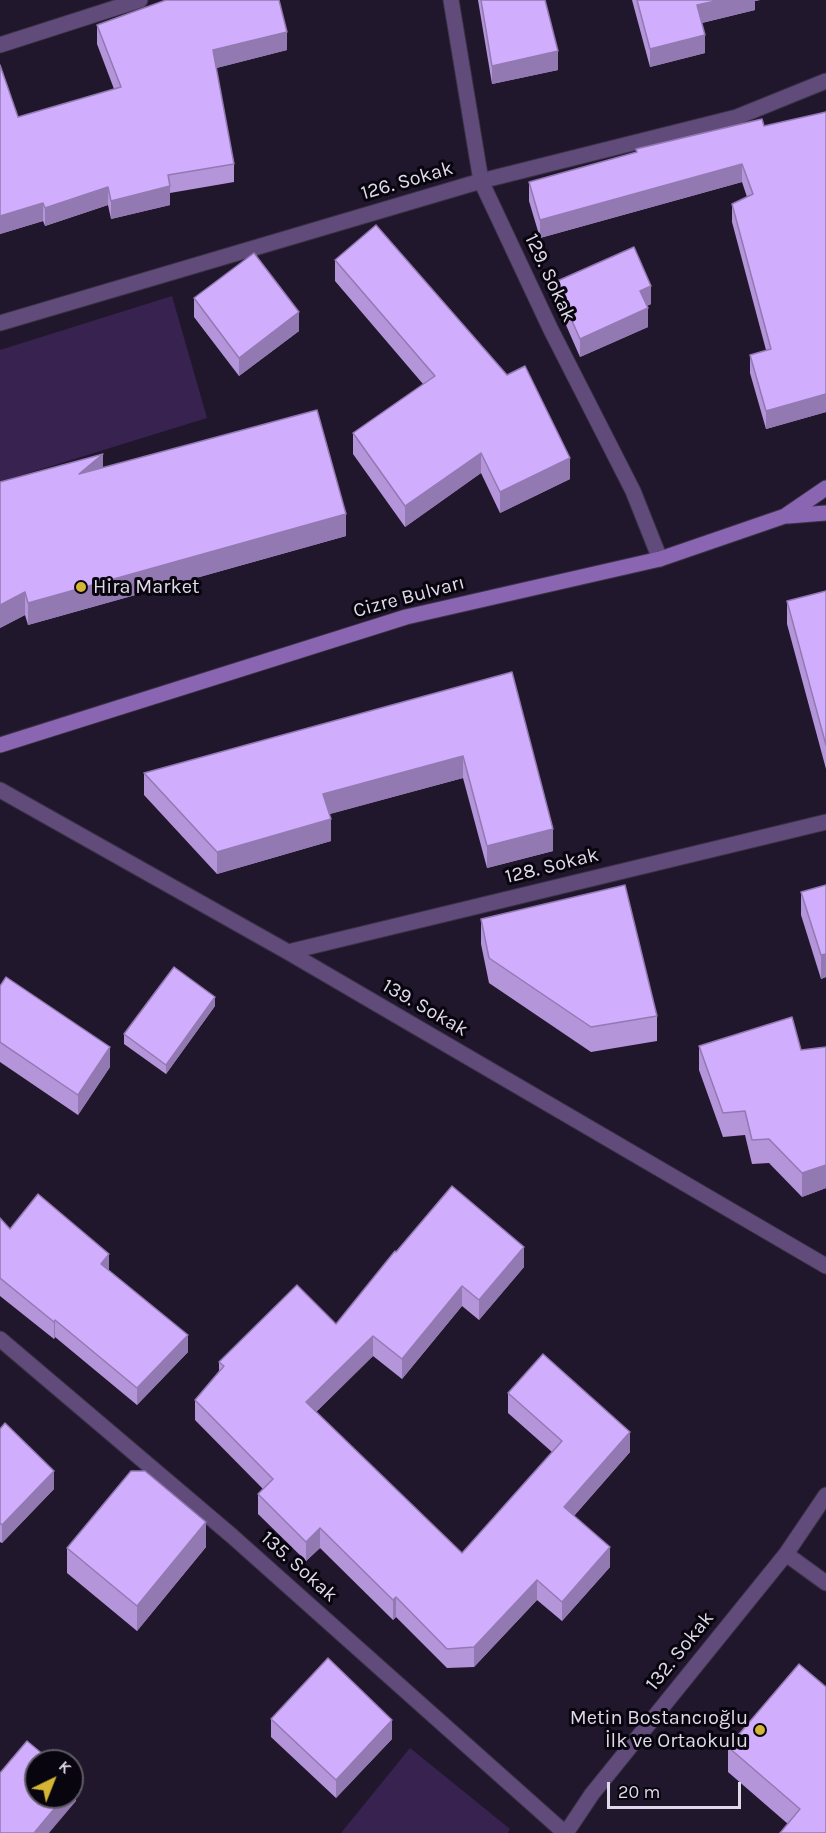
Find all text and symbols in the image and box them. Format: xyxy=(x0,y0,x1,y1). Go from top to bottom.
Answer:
street label: 126. Sokak xyxy=(358,156,456,206)
street label: 129. Sokak xyxy=(519,230,581,326)
street label: Cizre Bulvarı xyxy=(351,571,467,623)
place label: Hira Market xyxy=(93,575,200,599)
marker: Hira Market xyxy=(74,580,88,594)
street label: 128. Sokak xyxy=(503,843,601,889)
street label: 139. Sokak xyxy=(378,974,472,1042)
street label: 135. Sokak xyxy=(256,1526,342,1608)
street label: 132. Sokak xyxy=(641,1607,719,1695)
place label: Metin Bostancıoğlu İlk ve Ortaokulu xyxy=(570,1706,748,1753)
marker: Metin Bostancıoğlu İlk ve Ortaokulu xyxy=(753,1723,767,1737)
north arrow xyxy=(24,1749,84,1809)
text: K xyxy=(55,1756,76,1777)
scale bar xyxy=(610,1770,744,1808)
text: 20 m xyxy=(618,1781,660,1803)

